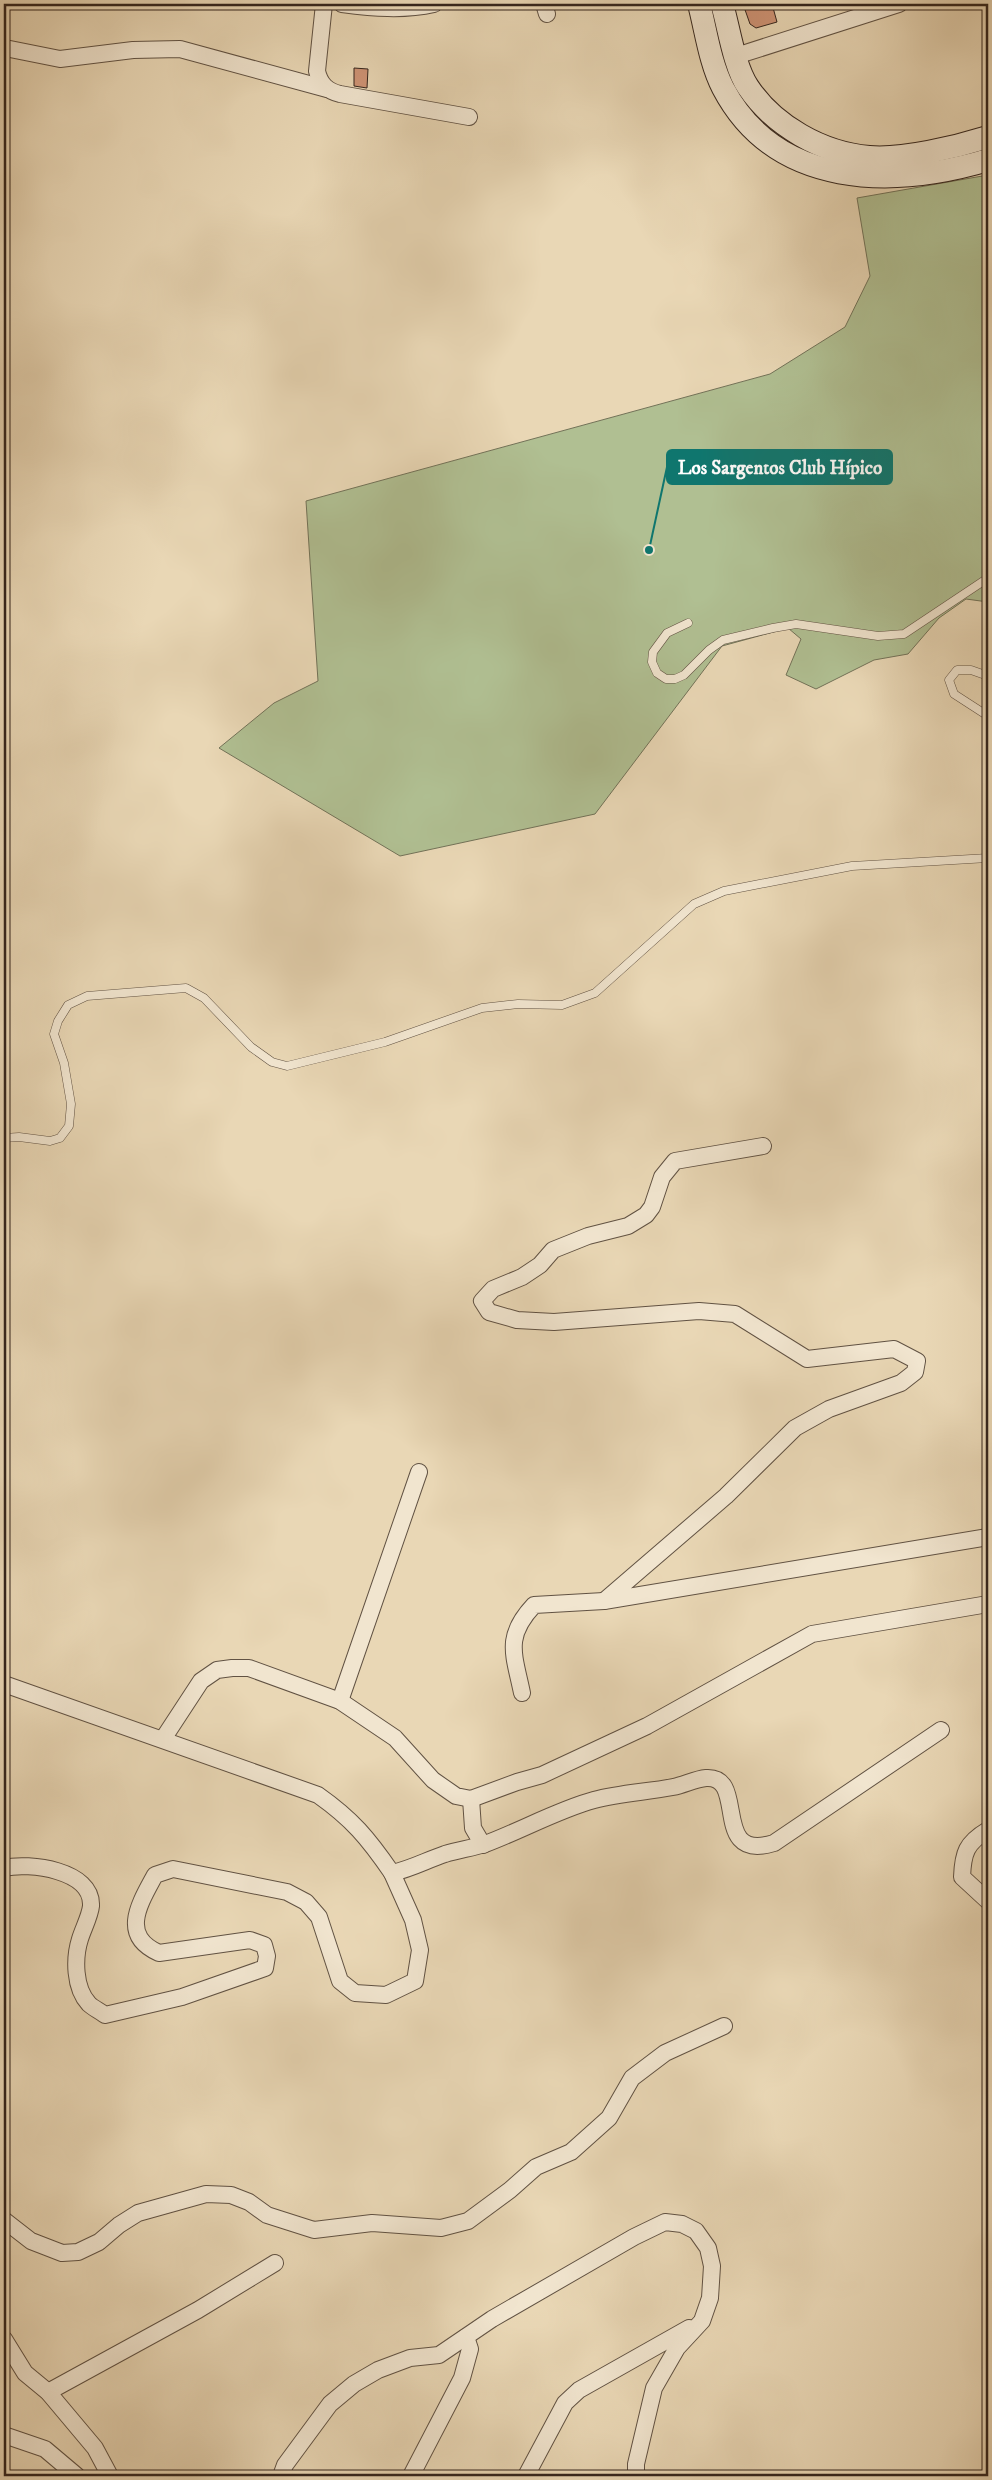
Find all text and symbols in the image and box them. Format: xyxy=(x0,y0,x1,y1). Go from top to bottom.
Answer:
callout: Los Sargentos Club Hípico xyxy=(667,450,892,484)
text: Los Sargentos Club Hípico xyxy=(678,457,882,480)

